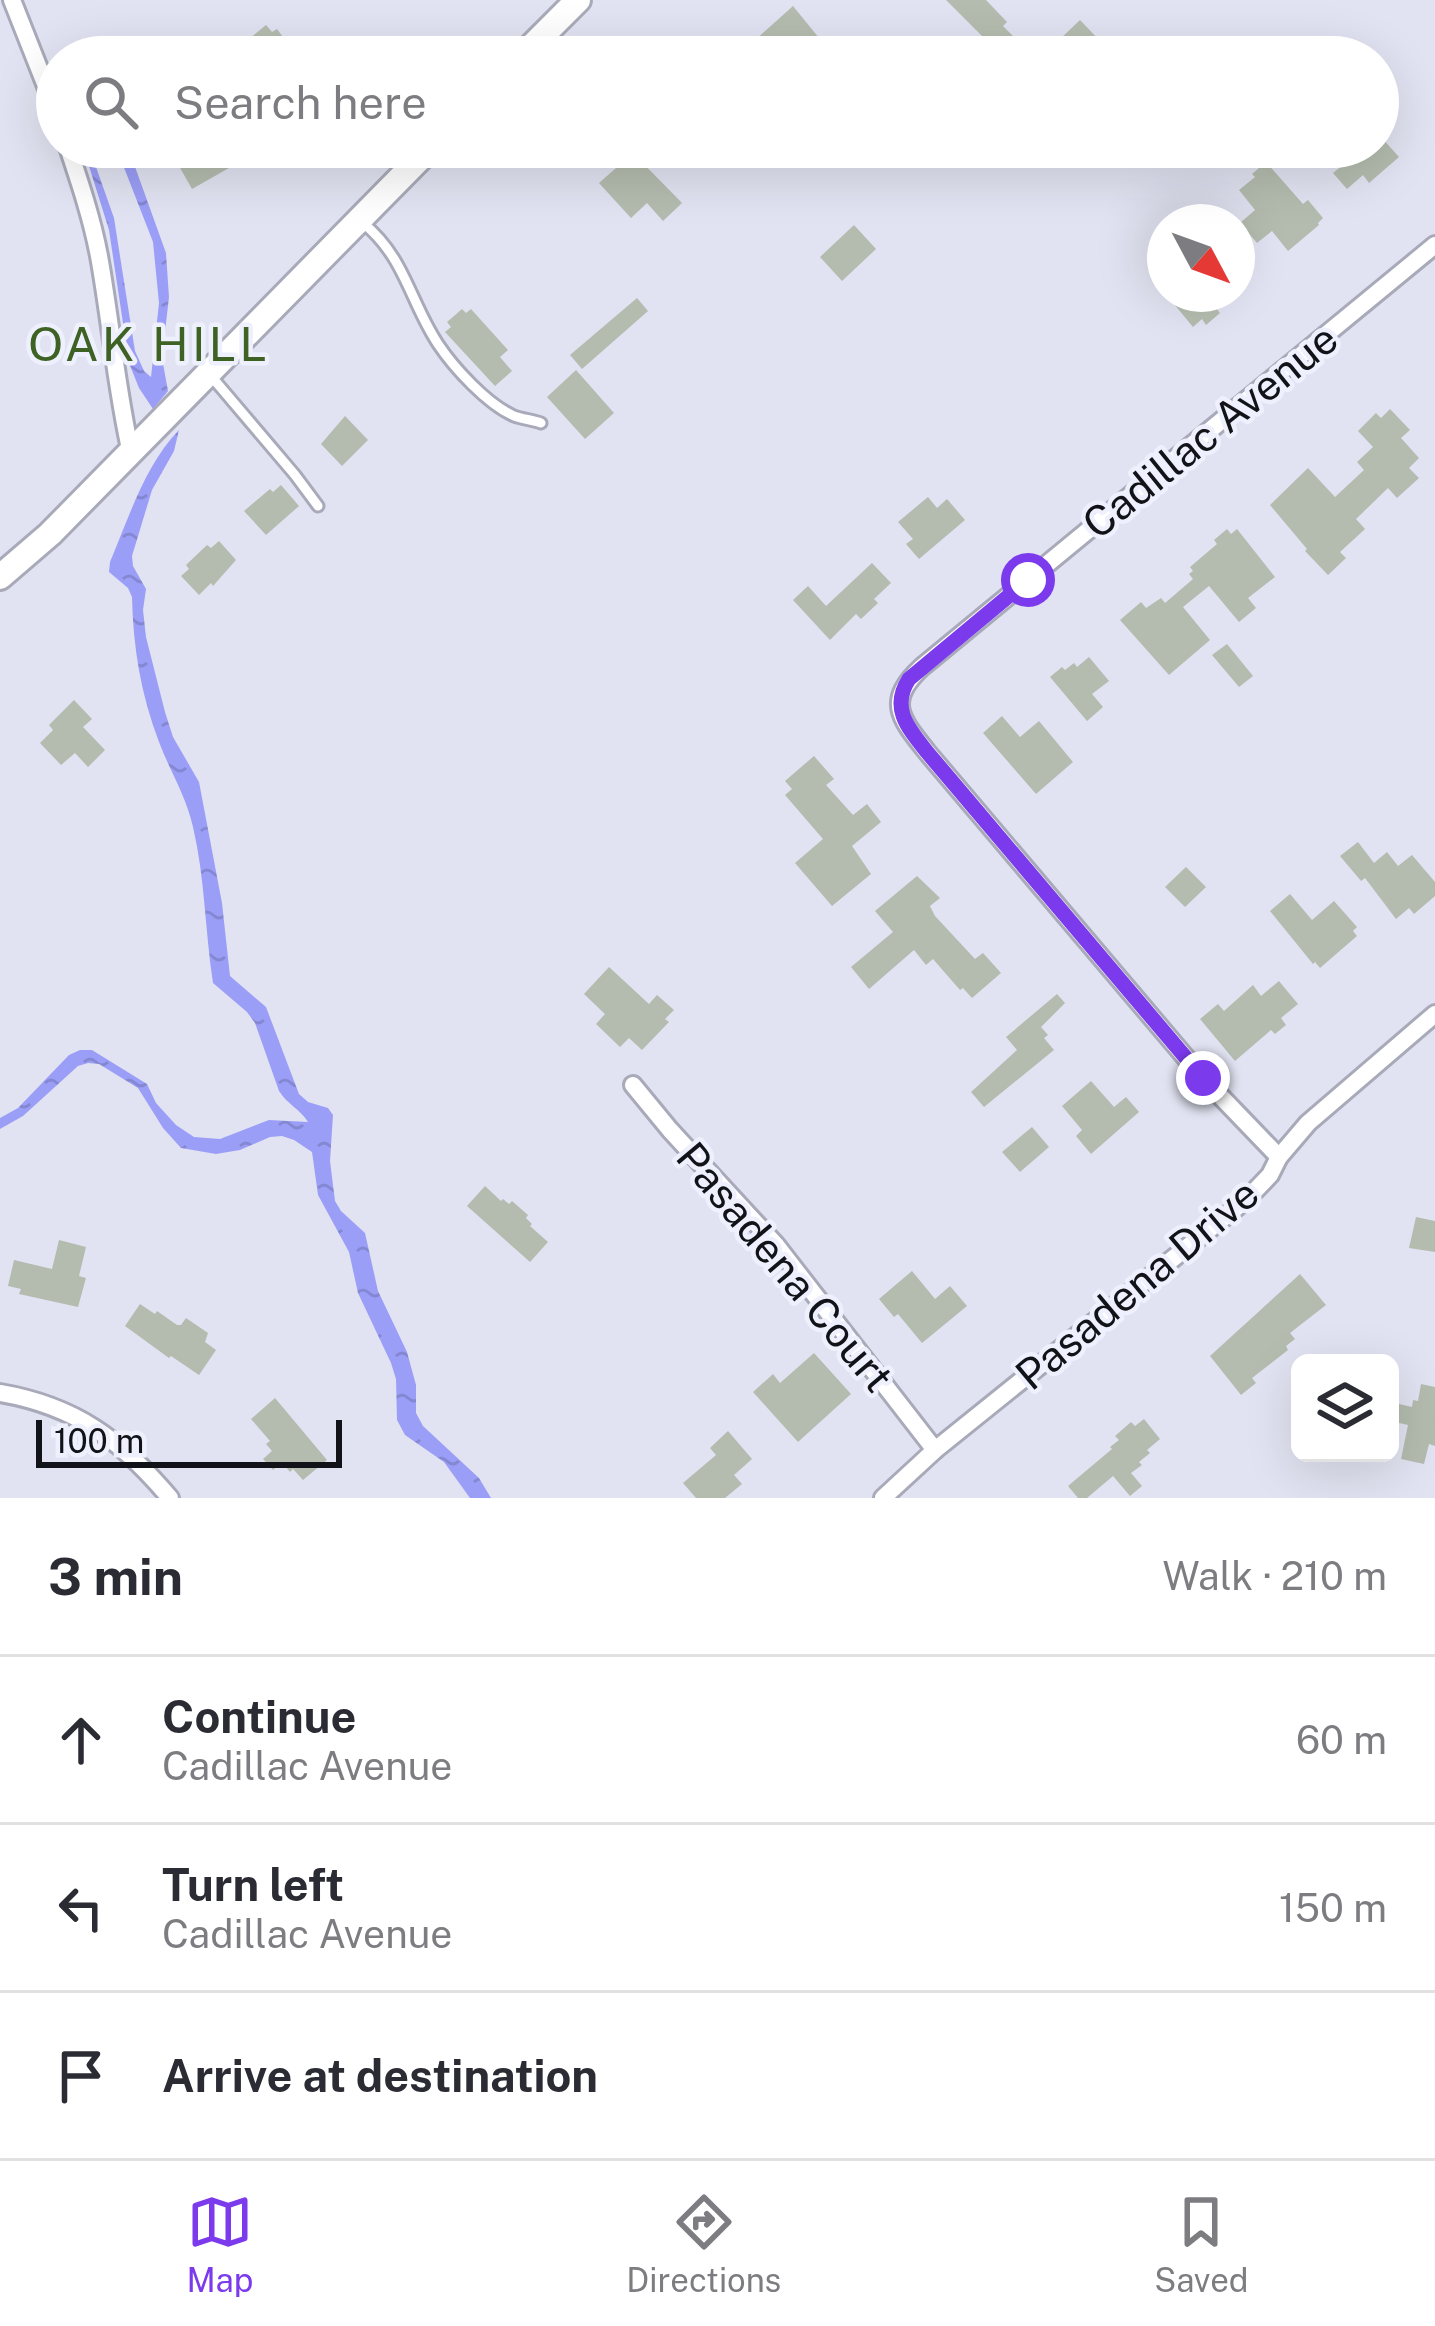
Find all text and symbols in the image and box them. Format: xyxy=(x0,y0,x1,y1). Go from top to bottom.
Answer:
search box xyxy=(36,36,1399,168)
icon: search xyxy=(78,69,144,135)
text: Search here xyxy=(174,76,427,129)
north arrow xyxy=(1147,204,1255,312)
street label: Cadillac Avenue xyxy=(1073,313,1347,548)
district label: OAK HILL xyxy=(28,315,270,372)
route start xyxy=(1001,553,1055,607)
route end xyxy=(1176,1051,1230,1105)
street label: Pasadena Court xyxy=(667,1132,904,1401)
street label: Pasadena Drive xyxy=(1006,1168,1268,1399)
map controls xyxy=(1291,1354,1399,1462)
button: layers xyxy=(1291,1354,1399,1462)
scale bar xyxy=(36,1414,342,1467)
text: 100 m xyxy=(54,1422,144,1460)
text: 3 min xyxy=(48,1547,183,1606)
text: Walk · 210 m xyxy=(1163,1553,1387,1599)
text: Continue xyxy=(162,1690,356,1743)
icon: ahead xyxy=(48,1707,114,1773)
text: 60 m xyxy=(1296,1717,1387,1763)
text: Cadillac Avenue xyxy=(162,1743,452,1789)
text: Turn left xyxy=(162,1858,344,1911)
icon: left xyxy=(48,1875,114,1941)
text: 150 m xyxy=(1279,1885,1387,1931)
text: Cadillac Avenue xyxy=(162,1911,452,1957)
icon: arrive xyxy=(48,2043,114,2109)
text: Arrive at destination xyxy=(162,2049,598,2102)
tab: Map xyxy=(186,2189,253,2299)
tab: Directions xyxy=(626,2189,781,2299)
tab: Saved xyxy=(1154,2189,1249,2299)

